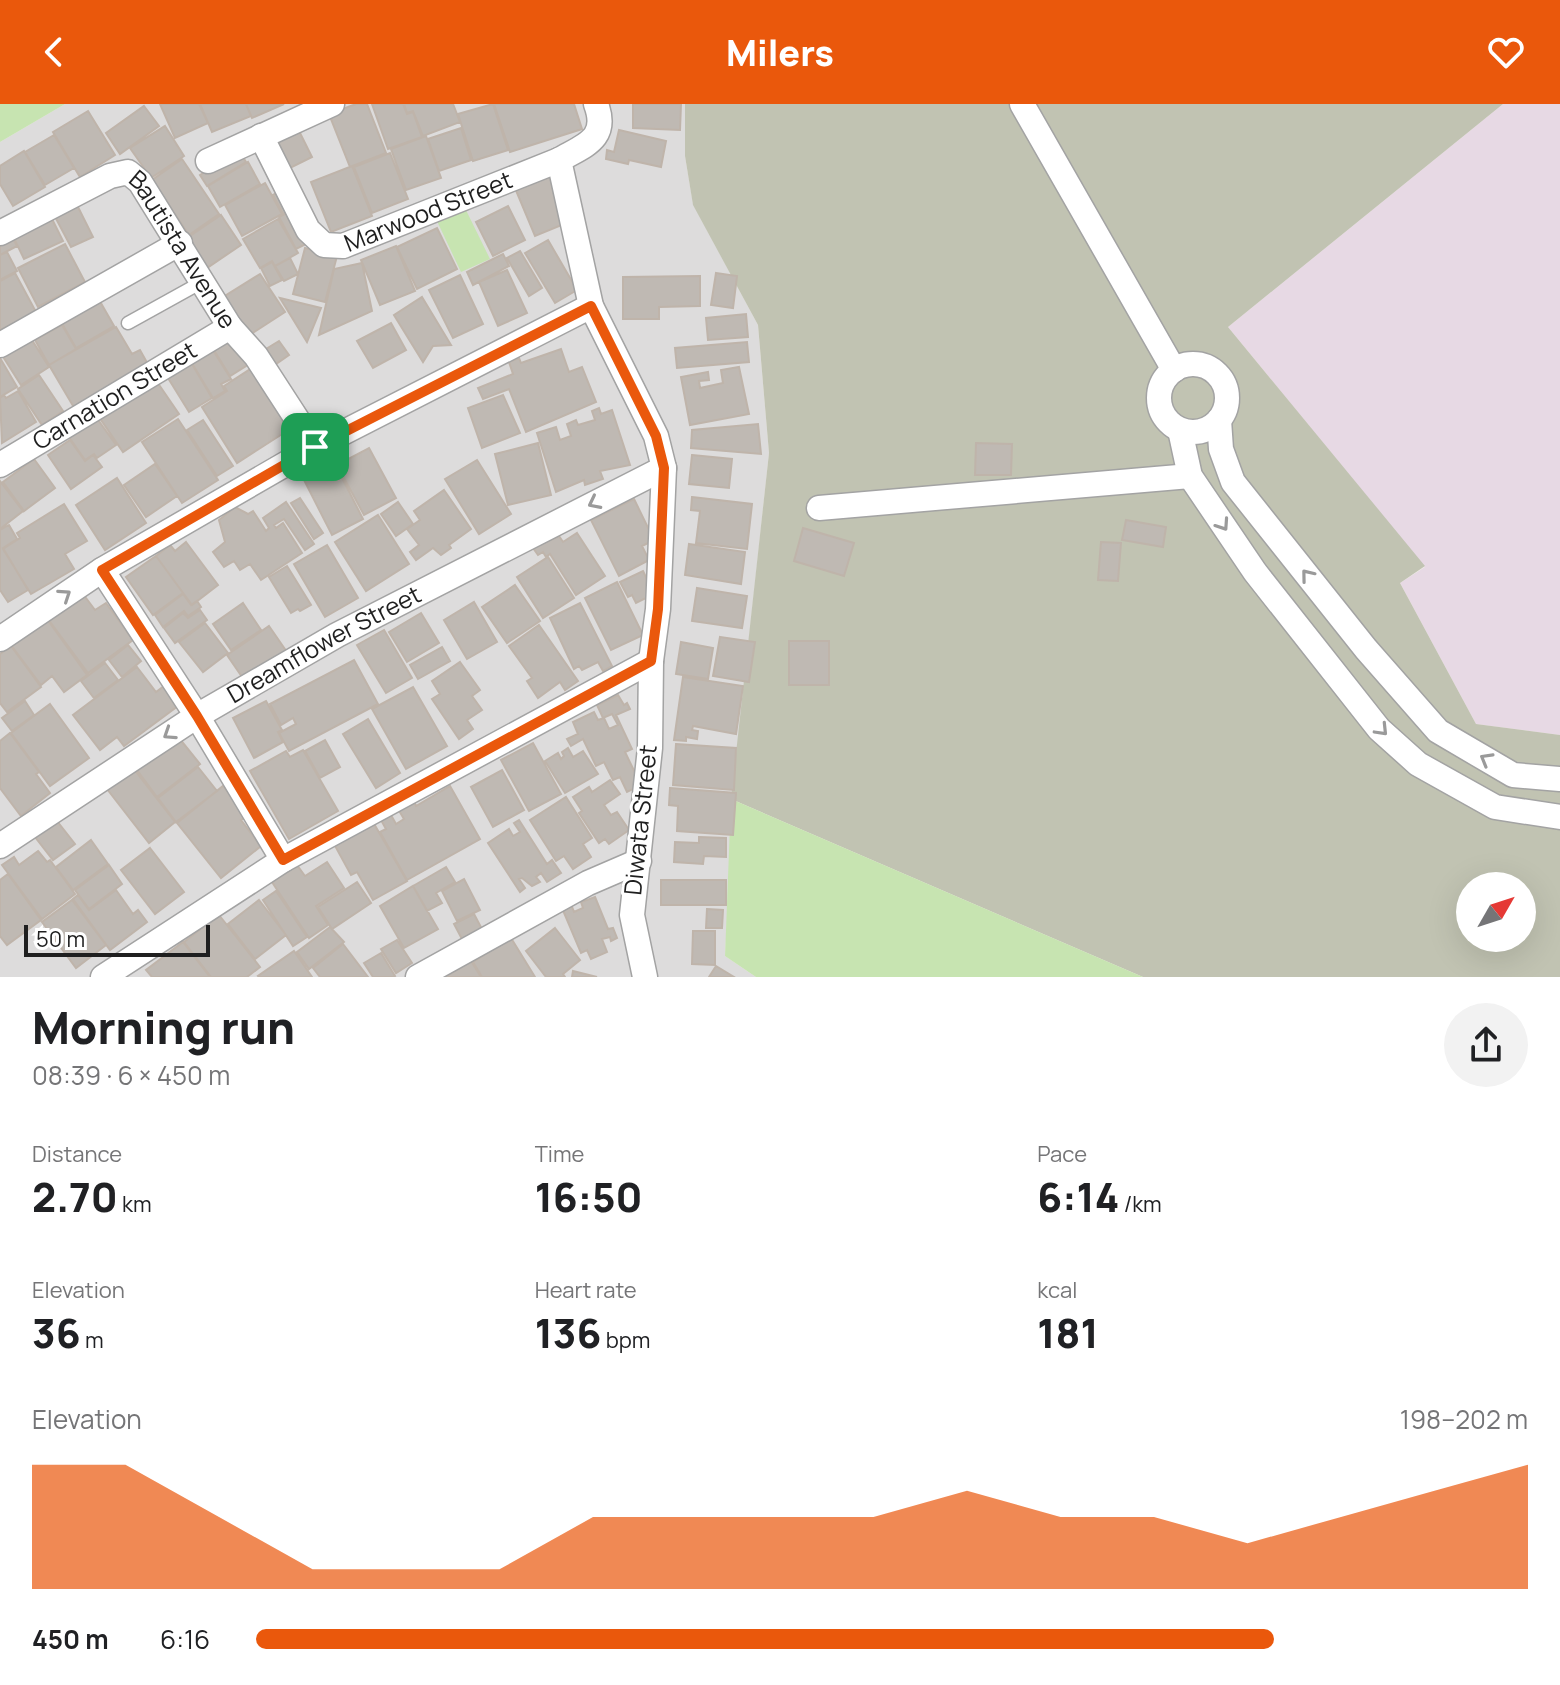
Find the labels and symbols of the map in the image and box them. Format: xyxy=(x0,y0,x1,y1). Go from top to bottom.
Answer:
street label: Bautista Avenue xyxy=(123,162,245,334)
street label: Marwood Street xyxy=(339,162,517,259)
street label: Carnation Street xyxy=(26,333,202,457)
pin xyxy=(281,413,349,481)
one-way arrow xyxy=(587,494,602,509)
one-way arrow xyxy=(1214,516,1229,530)
one-way arrow xyxy=(1302,569,1316,584)
street label: Dreamflower Street xyxy=(221,577,426,710)
one-way arrow xyxy=(56,590,70,605)
one-way arrow xyxy=(1373,721,1388,735)
one-way arrow xyxy=(163,724,178,739)
street label: Diwata Street xyxy=(615,743,664,897)
one-way arrow xyxy=(1481,753,1495,769)
north arrow xyxy=(1456,872,1536,952)
scale bar xyxy=(24,921,210,957)

